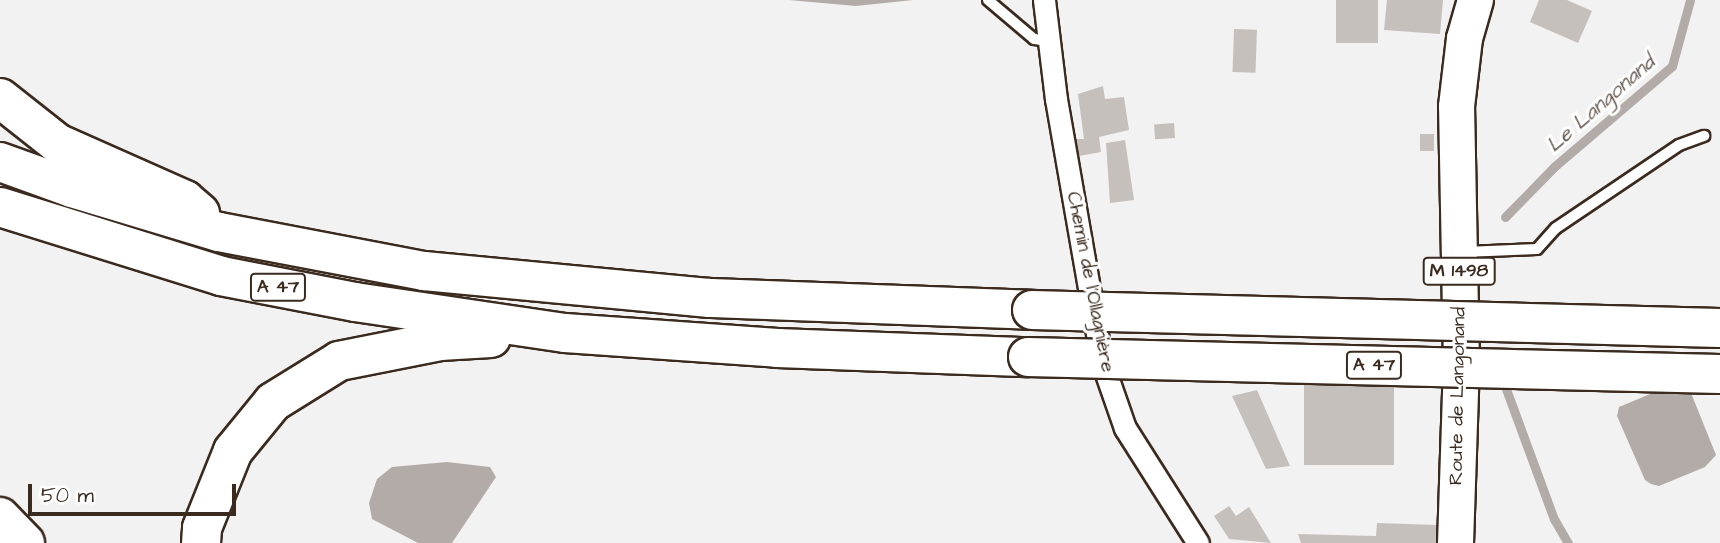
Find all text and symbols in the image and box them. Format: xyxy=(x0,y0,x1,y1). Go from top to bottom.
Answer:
water label: Le Langonand xyxy=(1542,50,1660,158)
street label: Chemin de l'Ollagnière xyxy=(1061,190,1119,374)
road number: M 1498 xyxy=(1422,256,1496,286)
road number: A 47 xyxy=(248,272,308,302)
street label: Route de Langonand xyxy=(1445,307,1471,485)
road number: A 47 xyxy=(1344,351,1404,380)
scale bar xyxy=(32,470,240,514)
text: 50 m xyxy=(41,481,94,510)

